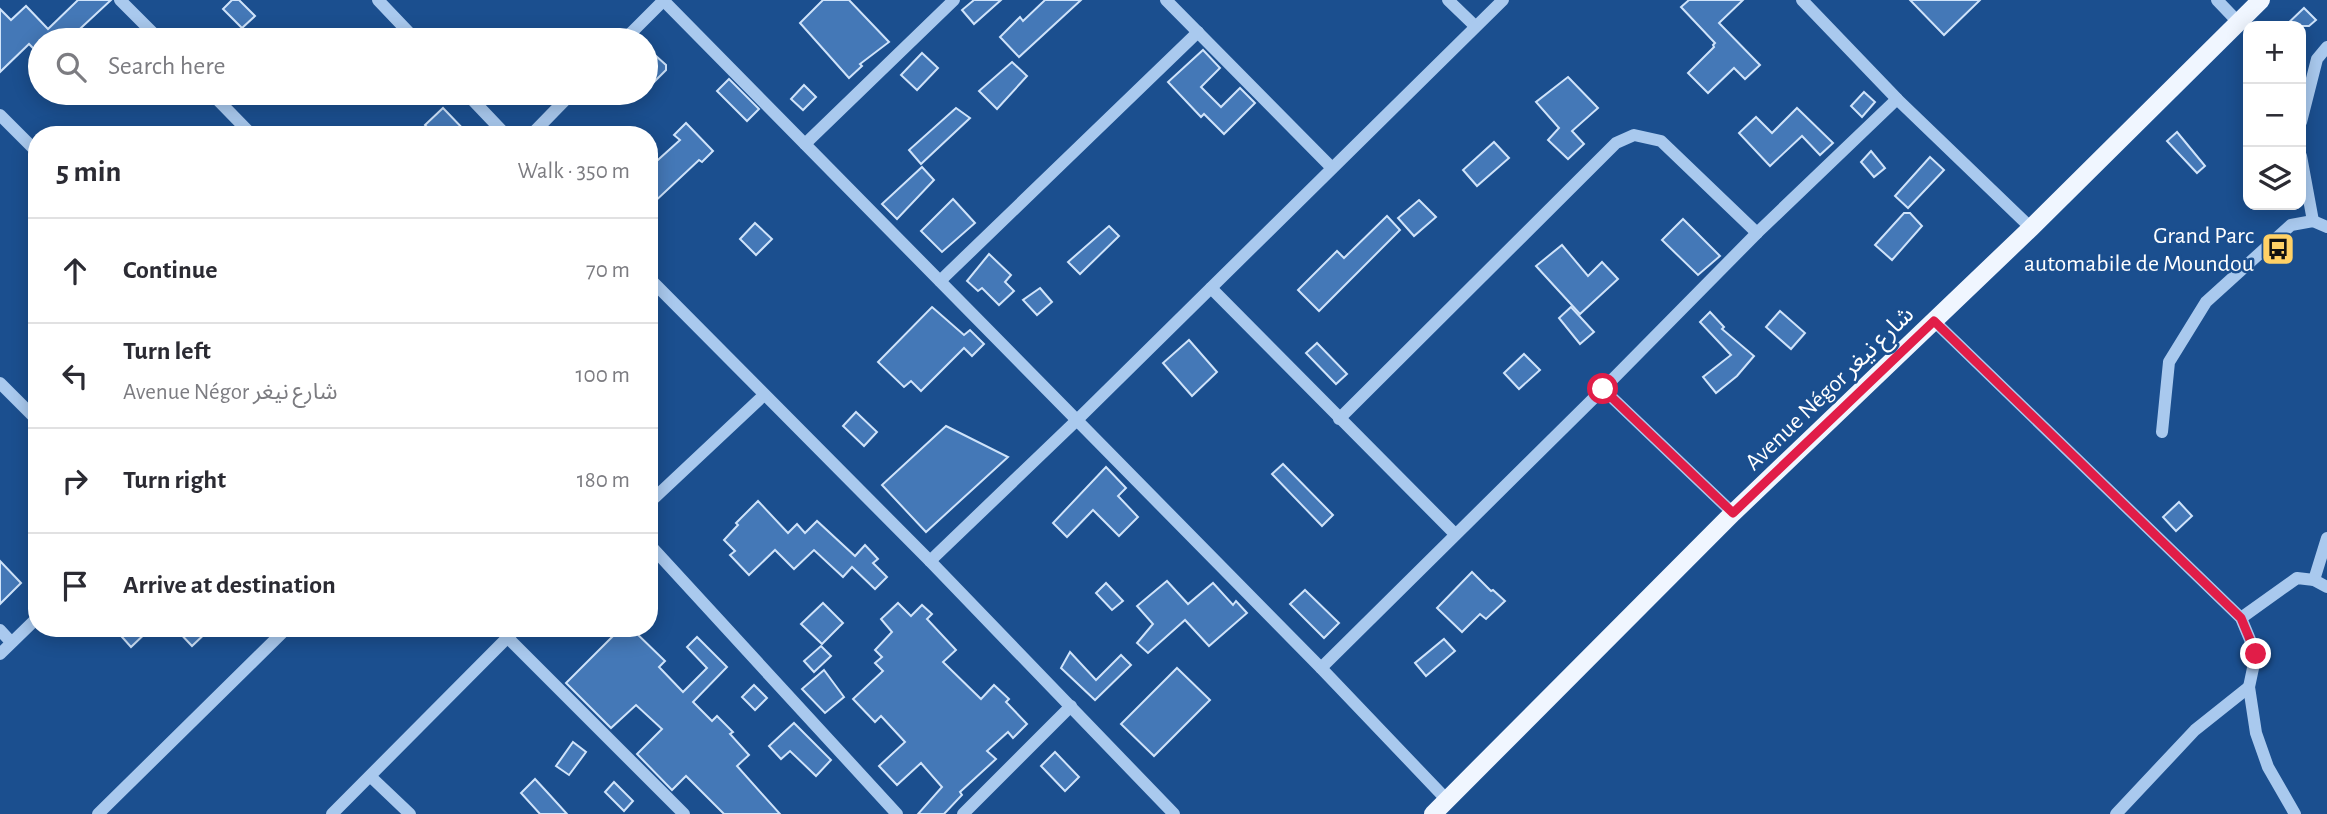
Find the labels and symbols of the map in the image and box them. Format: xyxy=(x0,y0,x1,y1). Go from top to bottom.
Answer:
place label: Grand Parc automabile de Moundou xyxy=(2024,224,2254,276)
bus stop icon: Grand Parc automabile de Moundou xyxy=(2259,230,2297,268)
street label: Avenue Négor شارع نيغر xyxy=(1741,302,1921,478)
route start xyxy=(1587,373,1618,404)
route end xyxy=(2240,638,2271,669)

